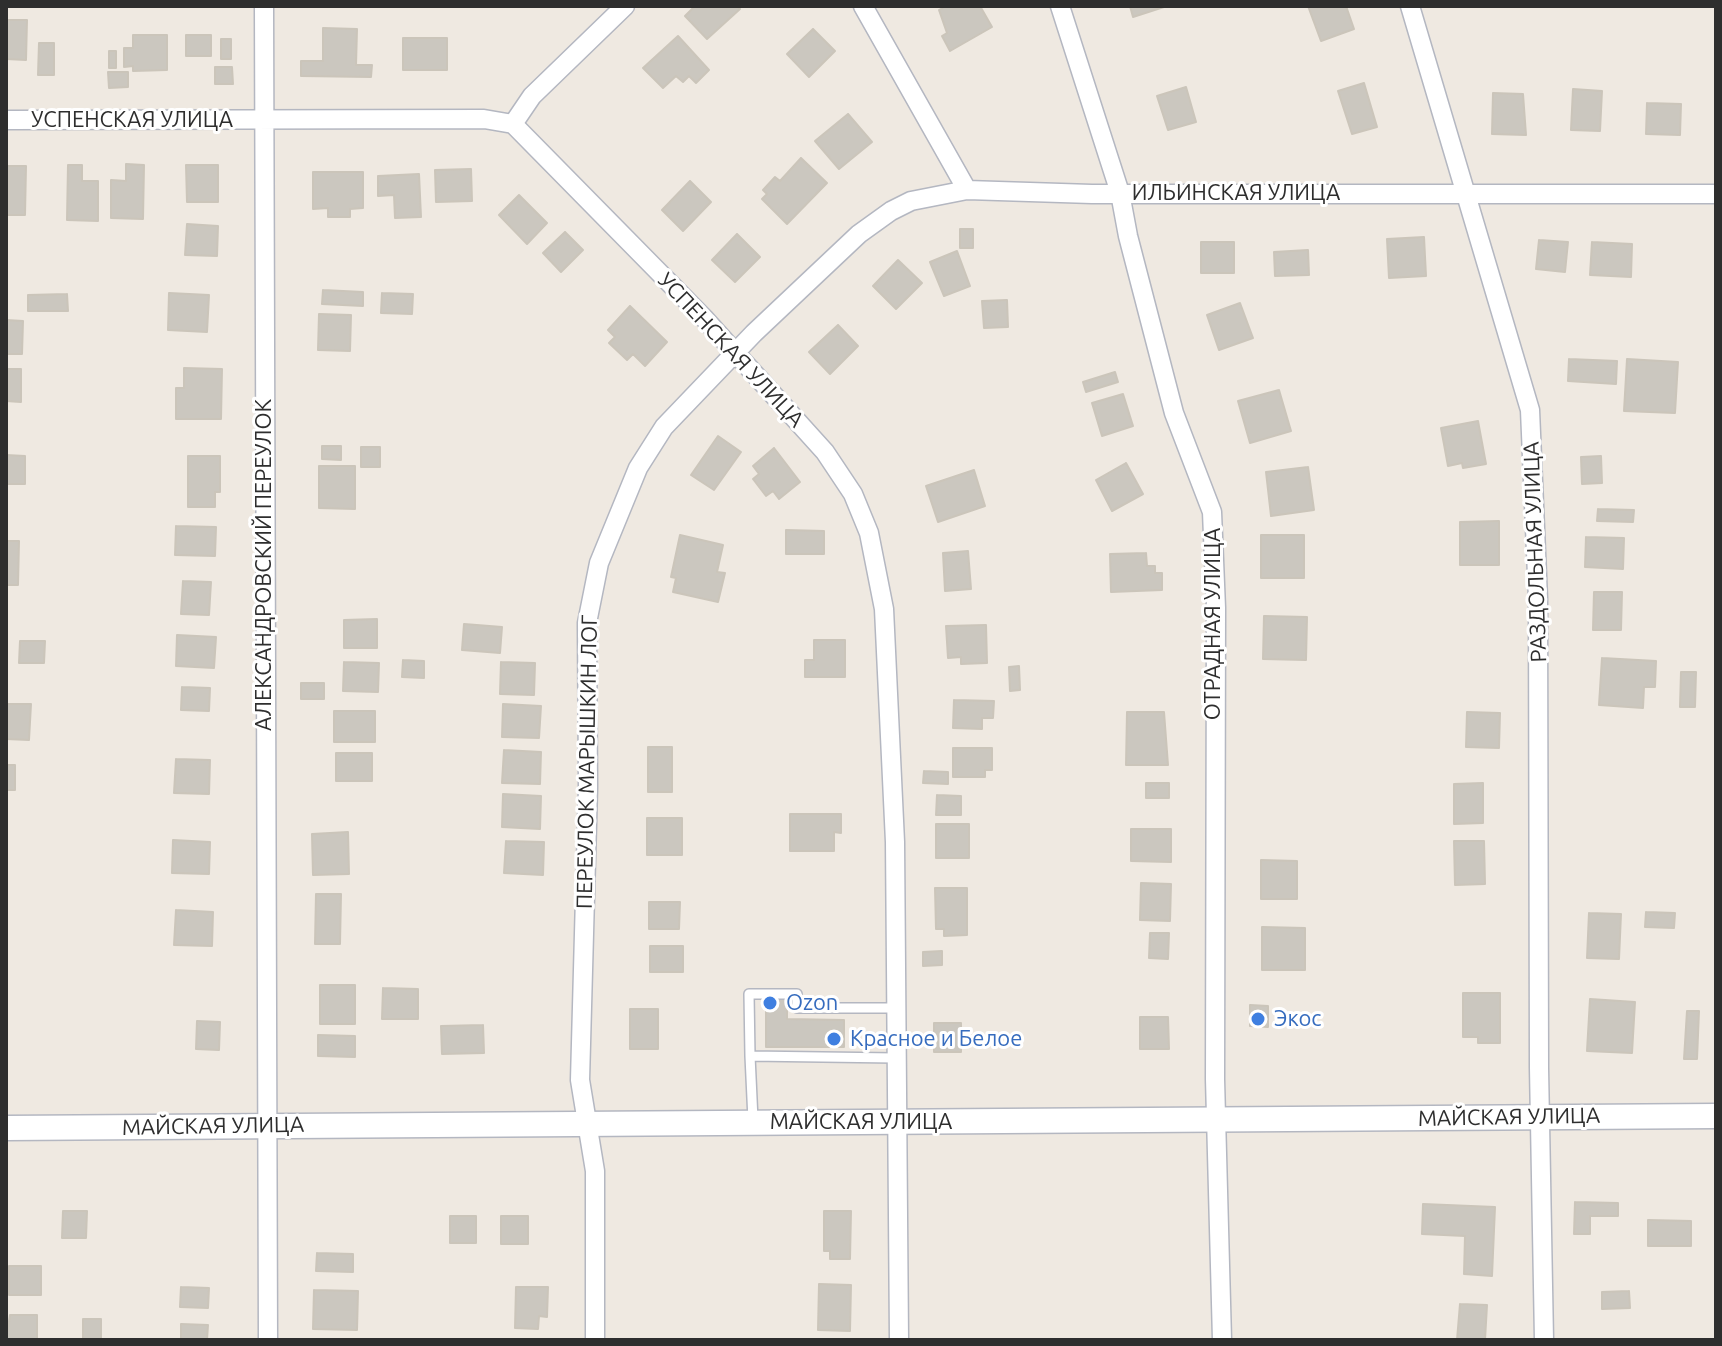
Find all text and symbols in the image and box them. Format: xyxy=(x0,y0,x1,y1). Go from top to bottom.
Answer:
street label: УСПЕНСКАЯ УЛИЦА xyxy=(31,107,233,133)
street label: ИЛЬИНСКАЯ УЛИЦА xyxy=(1132,180,1340,206)
street label: УСПЕНСКАЯ УЛИЦА xyxy=(652,267,810,433)
street label: АЛЕКСАНДРОВСКИЙ ПЕРЕУЛОК xyxy=(251,399,277,731)
street label: РАЗДОЛЬНАЯ УЛИЦА xyxy=(1518,441,1552,663)
street label: ОТРАДНАЯ УЛИЦА xyxy=(1200,528,1226,720)
street label: ПЕРЕУЛОК МАРЫШКИН ЛОГ xyxy=(571,615,603,909)
place label: Ozon xyxy=(786,990,838,1016)
marker: Ozon xyxy=(761,994,779,1012)
place label: Экос xyxy=(1274,1006,1321,1032)
marker: Экос xyxy=(1249,1010,1267,1028)
place label: Красное и Белое xyxy=(850,1026,1022,1052)
marker: Красное и Белое xyxy=(825,1030,843,1048)
street label: МАЙСКАЯ УЛИЦА xyxy=(1418,1102,1600,1132)
street label: МАЙСКАЯ УЛИЦА xyxy=(770,1109,952,1135)
street label: МАЙСКАЯ УЛИЦА xyxy=(122,1111,304,1141)

